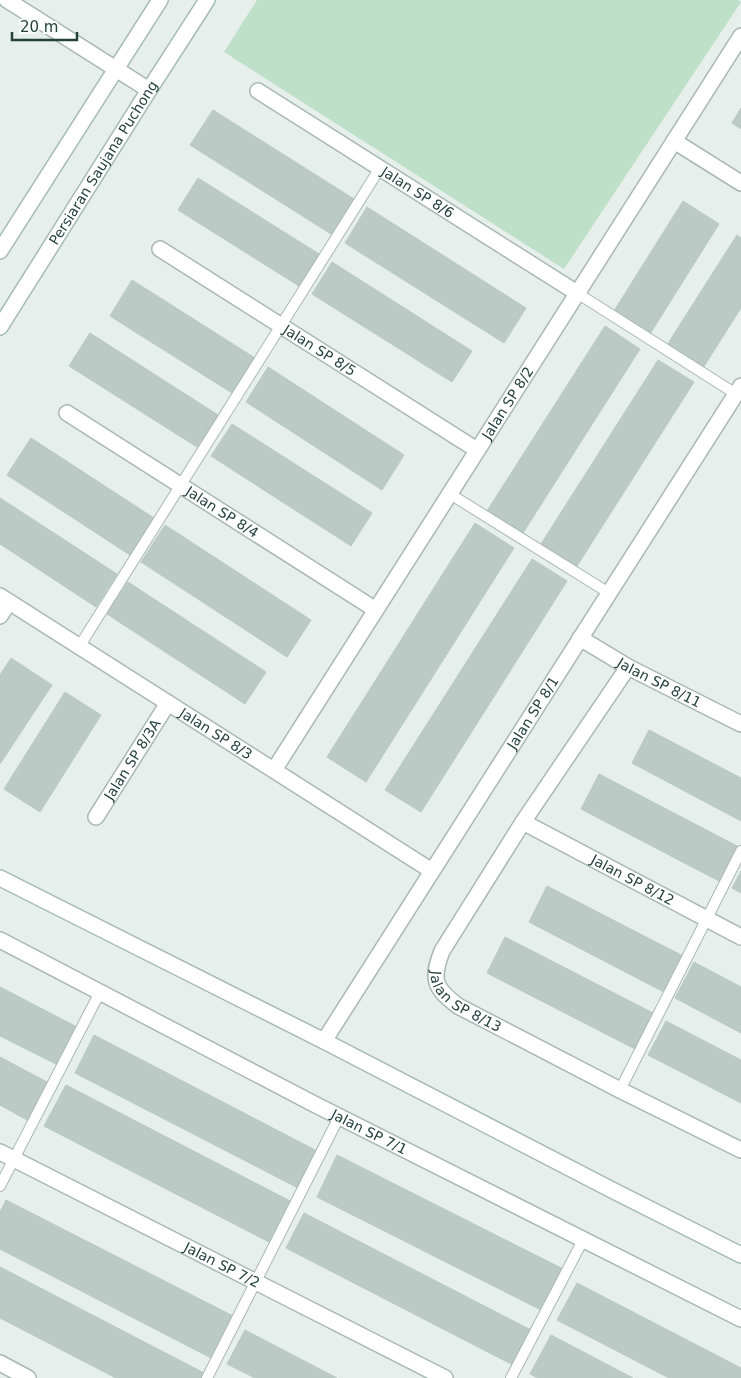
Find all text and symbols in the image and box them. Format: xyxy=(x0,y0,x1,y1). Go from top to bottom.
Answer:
scale bar xyxy=(12,10,78,42)
text: 20 m xyxy=(20,18,58,36)
street label: Persiaran Saujana Puchong xyxy=(46,78,161,248)
street label: Jalan SP 8/6 xyxy=(378,163,457,221)
street label: Jalan SP 8/5 xyxy=(279,321,359,379)
street label: Jalan SP 8/2 xyxy=(478,364,537,443)
street label: Jalan SP 8/4 xyxy=(182,482,261,541)
street label: Jalan SP 8/11 xyxy=(614,654,704,711)
street label: Jalan SP 8/1 xyxy=(503,674,562,753)
street label: Jalan SP 8/3 xyxy=(176,704,255,762)
street label: Jalan SP 8/3A xyxy=(100,716,164,804)
street label: Jalan SP 8/12 xyxy=(587,851,677,908)
street label: Jalan SP 8/13 xyxy=(428,969,504,1035)
street label: Jalan SP 7/1 xyxy=(328,1106,410,1158)
street label: Jalan SP 7/2 xyxy=(181,1238,263,1291)

